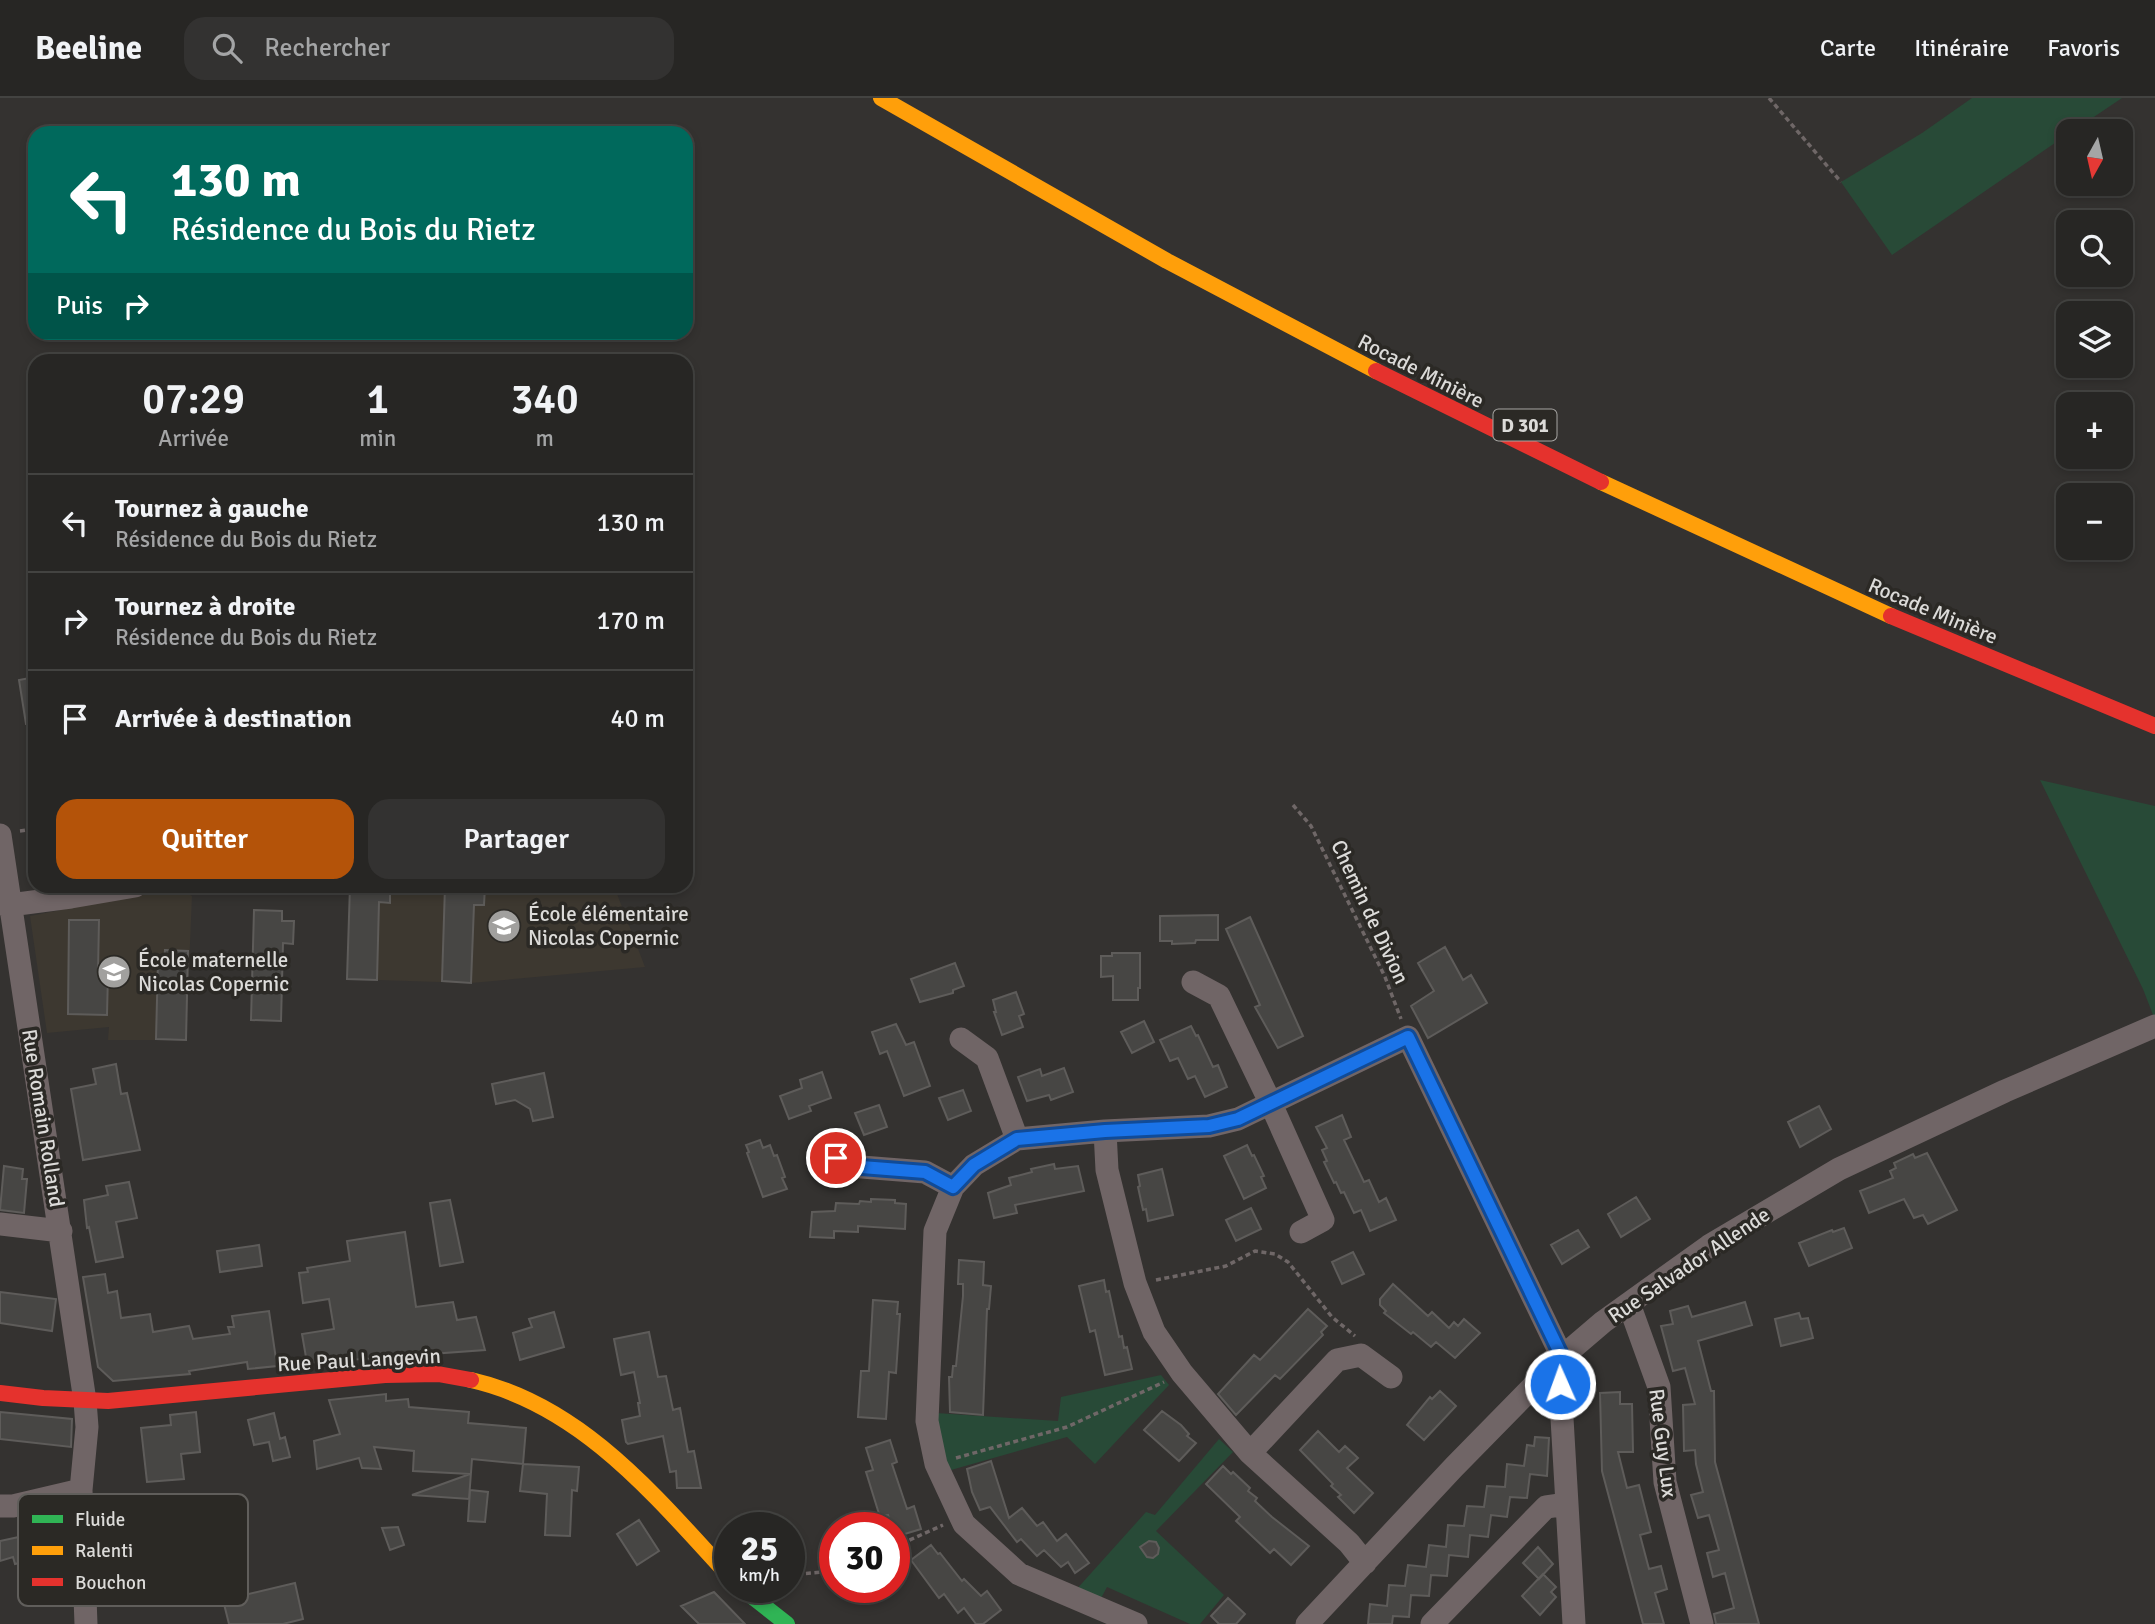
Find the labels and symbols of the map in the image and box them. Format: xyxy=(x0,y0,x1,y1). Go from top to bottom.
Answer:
north arrow xyxy=(2056,119,2133,196)
street label: Rocade Minière xyxy=(1354,328,1488,414)
road number: D 301 xyxy=(1494,410,1556,440)
street label: Rocade Minière xyxy=(1864,572,2002,650)
street label: Chemin de Divion xyxy=(1325,836,1415,988)
place label: École élémentaire Nicolas Copernic xyxy=(528,901,689,951)
school or university icon: École élémentaire Nicolas Copernic xyxy=(485,907,523,945)
place label: École maternelle Nicolas Copernic xyxy=(138,947,289,997)
school or university icon: École maternelle Nicolas Copernic xyxy=(95,953,133,991)
street label: Rue Romain Rolland xyxy=(16,1027,70,1209)
pin xyxy=(806,1128,866,1188)
street label: Rue Salvador Allende xyxy=(1603,1201,1775,1329)
street label: Rue Paul Langevin xyxy=(277,1343,441,1377)
position arrow xyxy=(1523,1347,1597,1421)
street label: Rue Guy Lux xyxy=(1643,1387,1683,1499)
legend xyxy=(18,1494,248,1606)
text: Fluide xyxy=(75,1508,125,1532)
speed limit sign: 30 xyxy=(819,1512,910,1603)
text: Ralenti xyxy=(75,1539,133,1563)
text: Bouchon xyxy=(75,1571,146,1595)

